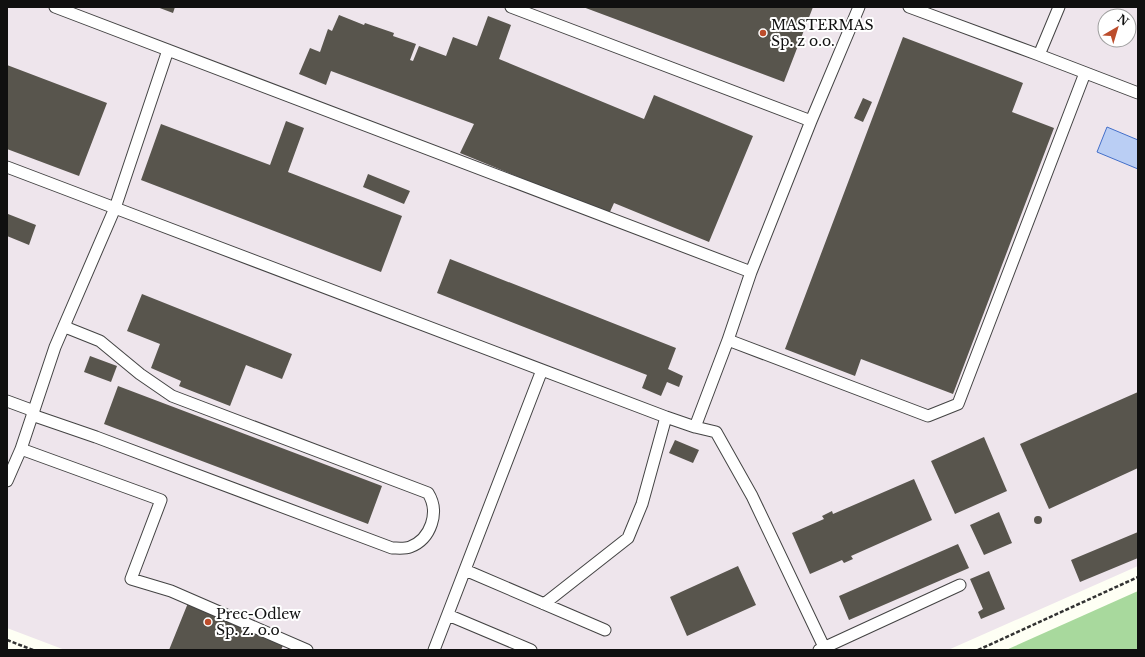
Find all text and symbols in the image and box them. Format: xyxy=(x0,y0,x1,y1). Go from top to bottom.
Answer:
north arrow xyxy=(1097,8,1137,48)
text: N xyxy=(1115,11,1132,29)
place label: MASTERMAS Sp. z o.o. xyxy=(771,16,874,50)
marker: MASTERMAS Sp. z o.o. xyxy=(758,28,768,38)
place label: Prec-Odlew Sp. z. o.o xyxy=(216,605,301,639)
marker: Prec-Odlew Sp. z. o.o xyxy=(203,617,213,627)

